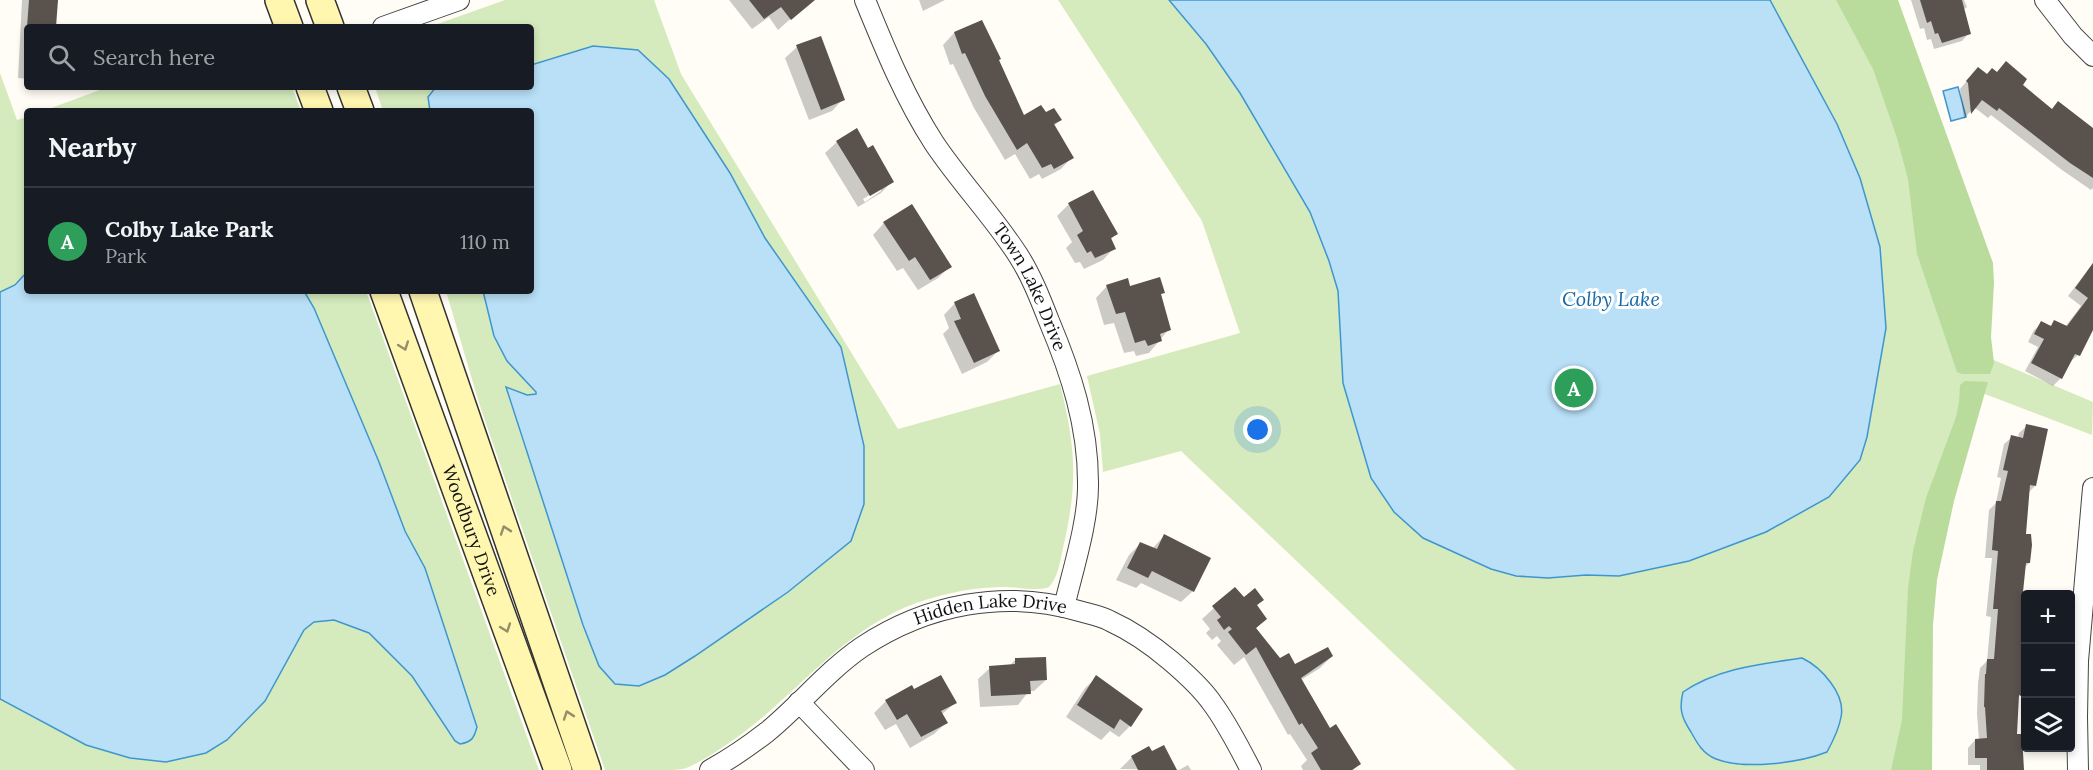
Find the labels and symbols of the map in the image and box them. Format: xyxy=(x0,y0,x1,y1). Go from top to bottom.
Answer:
street label: Town Lake Drive xyxy=(988,218,1072,354)
water label: Colby Lake xyxy=(1562,286,1660,311)
one-way arrow xyxy=(397,340,409,351)
pin: A xyxy=(1554,366,1594,410)
your location xyxy=(1243,415,1272,444)
street label: Woodbury Drive xyxy=(437,462,506,599)
one-way arrow xyxy=(499,525,512,536)
street label: Hidden Lake Drive xyxy=(910,589,1070,630)
one-way arrow xyxy=(499,622,512,633)
one-way arrow xyxy=(563,710,575,721)

